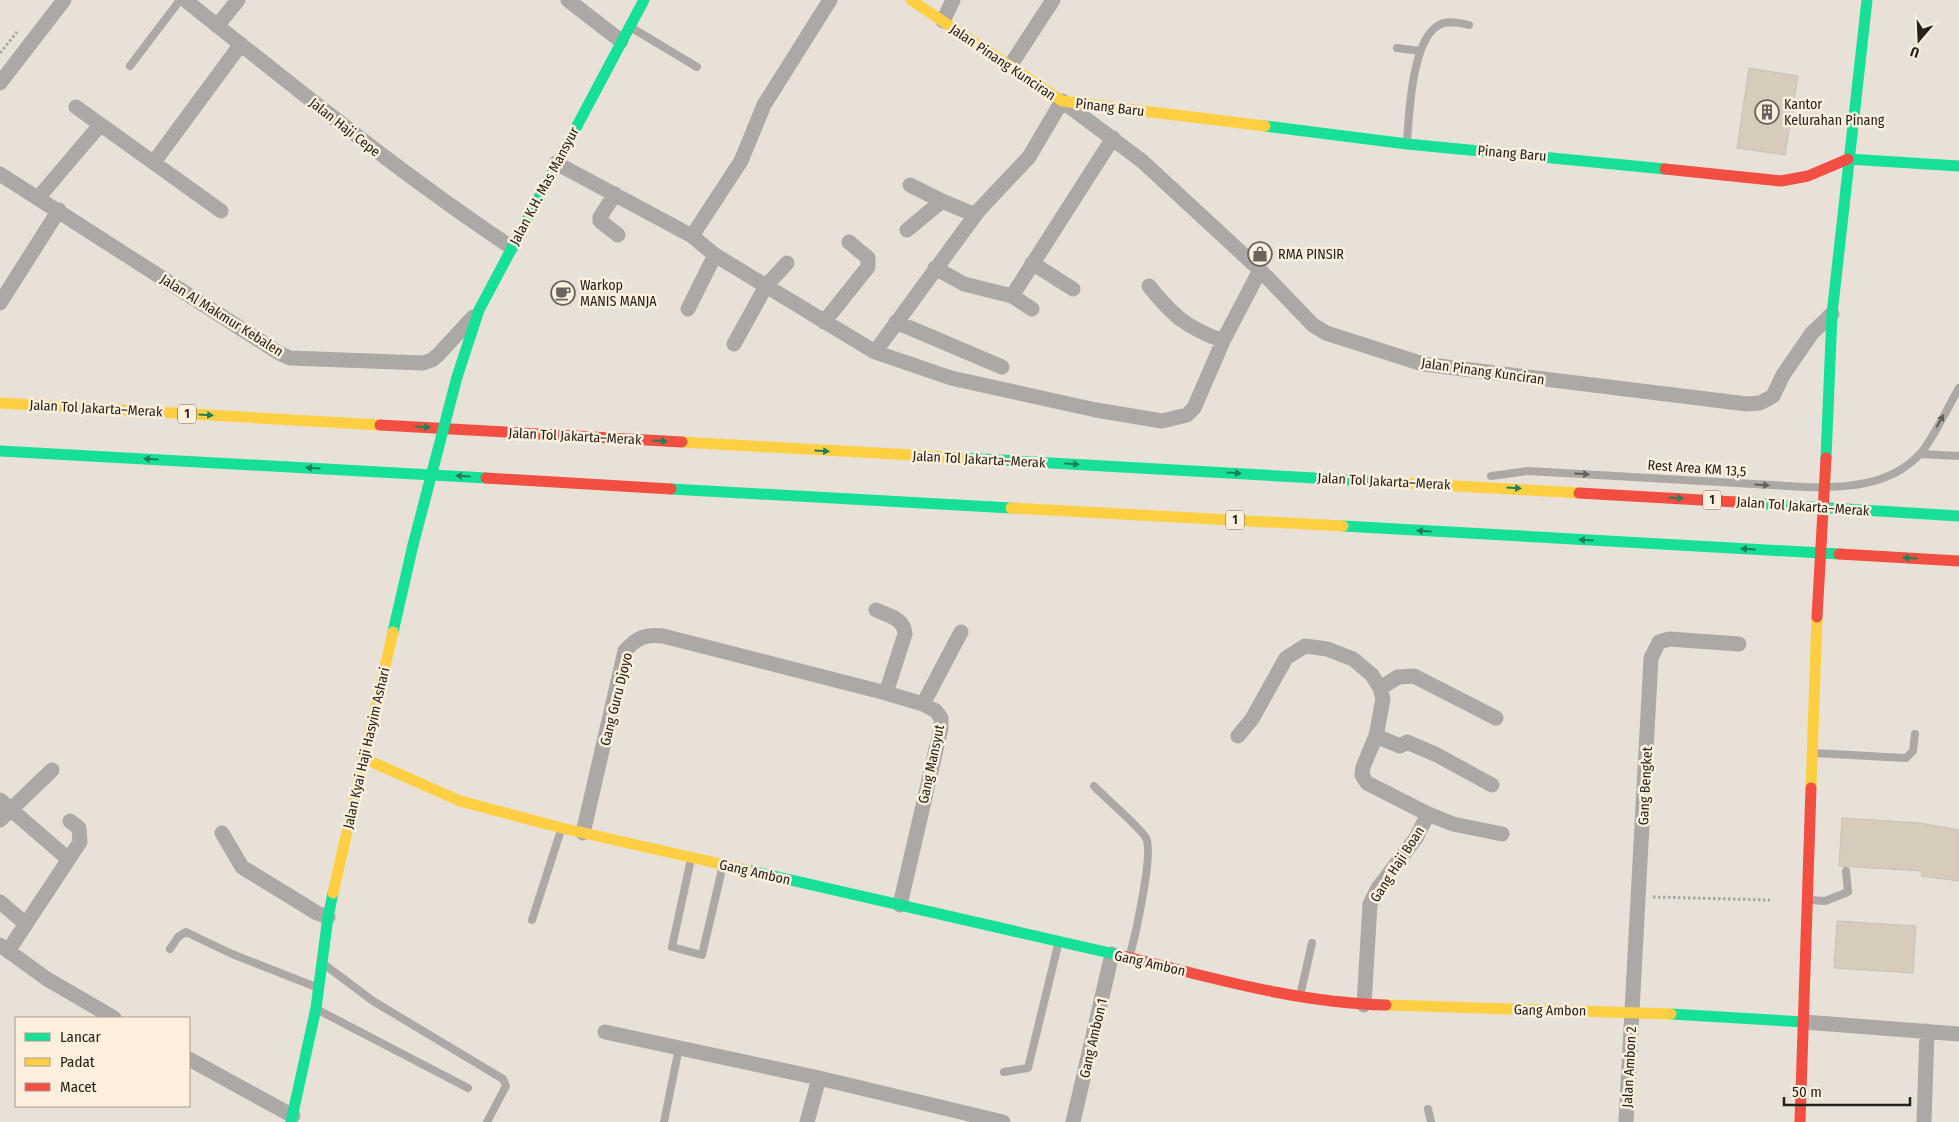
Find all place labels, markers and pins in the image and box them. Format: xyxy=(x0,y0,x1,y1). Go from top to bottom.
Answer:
place label: Kantor Kelurahan Pinang xyxy=(1784,96,1885,129)
building icon: Kantor Kelurahan Pinang xyxy=(1754,99,1780,125)
shop icon: RMA PINSIR xyxy=(1247,241,1273,267)
place label: RMA PINSIR xyxy=(1278,246,1344,263)
place label: Warkop MANIS MANJA xyxy=(580,277,657,310)
cafe icon: Warkop MANIS MANJA xyxy=(550,280,576,306)

